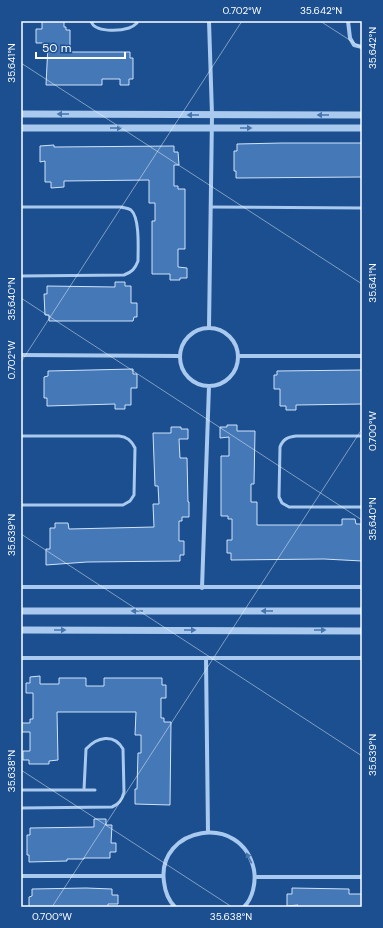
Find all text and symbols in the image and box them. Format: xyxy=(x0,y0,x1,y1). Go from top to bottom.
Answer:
text: 0.702°W xyxy=(223,4,262,17)
text: 35.642°N xyxy=(300,4,342,17)
text: 35.642°N xyxy=(366,27,379,69)
scale bar xyxy=(36,34,125,60)
text: 50 m xyxy=(42,40,71,56)
text: 35.641°N xyxy=(5,43,18,83)
one-way arrow xyxy=(56,111,69,117)
one-way arrow xyxy=(186,112,199,118)
one-way arrow xyxy=(316,112,329,118)
one-way arrow xyxy=(110,125,123,131)
one-way arrow xyxy=(240,125,253,131)
text: 35.641°N xyxy=(366,263,379,303)
text: 35.640°N xyxy=(5,277,18,321)
text: 0.702°W xyxy=(5,340,18,379)
text: 0.700°W xyxy=(366,411,379,451)
text: 35.640°N xyxy=(366,497,379,541)
text: 35.639°N xyxy=(5,514,18,556)
one-way arrow xyxy=(130,608,143,614)
one-way arrow xyxy=(260,608,273,614)
one-way arrow xyxy=(54,627,67,633)
one-way arrow xyxy=(184,627,197,633)
one-way arrow xyxy=(314,627,327,633)
text: 35.639°N xyxy=(366,734,379,776)
text: 35.638°N xyxy=(5,750,18,792)
one-way arrow xyxy=(246,852,253,864)
text: 0.700°W xyxy=(32,910,72,923)
text: 35.638°N xyxy=(210,910,252,923)

